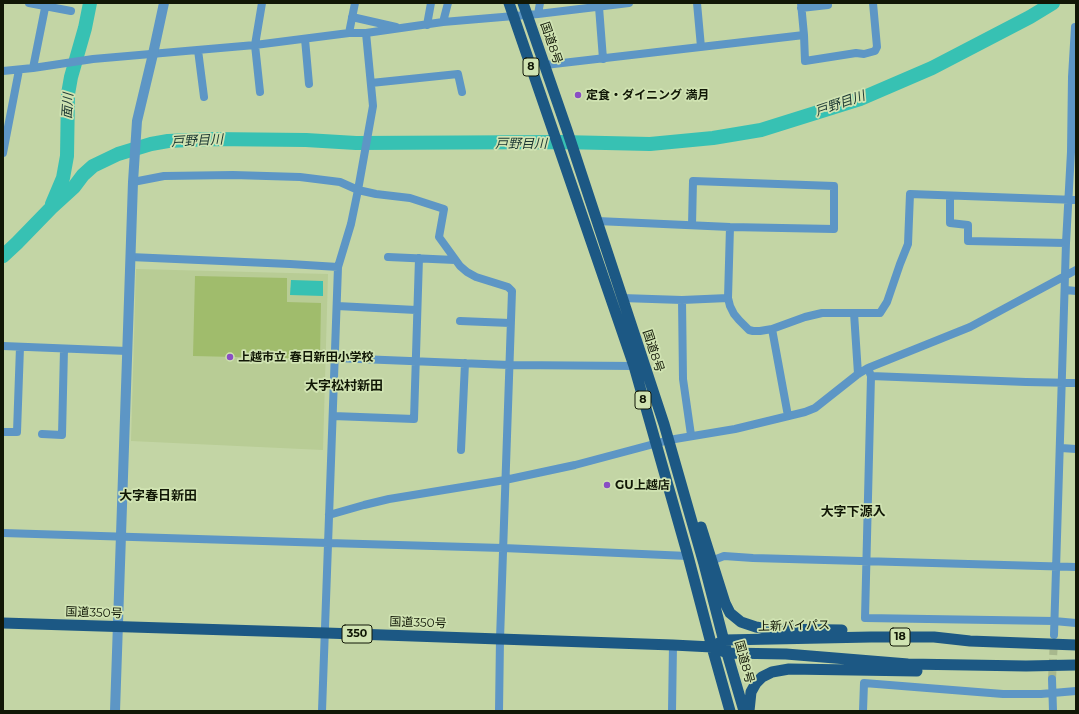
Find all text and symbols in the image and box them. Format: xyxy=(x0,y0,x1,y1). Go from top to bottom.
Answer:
street label: 国道8号 xyxy=(537,20,565,66)
road number: 8 xyxy=(523,58,539,76)
place label: 定食・ダイニング 満月 xyxy=(586,88,709,102)
water label: 戸野目川 xyxy=(813,88,867,120)
marker: 定食・ダイニング 満月 xyxy=(573,90,583,100)
water label: 面川 xyxy=(59,92,77,120)
water label: 戸野目川 xyxy=(171,132,223,150)
water label: 戸野目川 xyxy=(495,136,547,152)
street label: 国道8号 xyxy=(639,328,667,374)
place label: 上越市立 春日新田小学校 xyxy=(238,350,373,364)
marker: 上越市立 春日新田小学校 xyxy=(225,352,235,362)
district label: 大字松村新田 xyxy=(305,378,383,394)
road number: 8 xyxy=(635,391,651,409)
place label: GU上越店 xyxy=(615,478,670,492)
marker: GU上越店 xyxy=(602,480,612,490)
district label: 大字春日新田 xyxy=(119,488,197,504)
district label: 大字下源入 xyxy=(821,504,885,520)
street label: 国道350号 xyxy=(65,605,123,621)
street label: 国道350号 xyxy=(389,615,447,631)
street label: 上新バイパス xyxy=(758,618,830,634)
road number: 350 xyxy=(342,625,372,643)
road number: 18 xyxy=(890,628,910,646)
street label: 国道8号 xyxy=(731,639,757,685)

